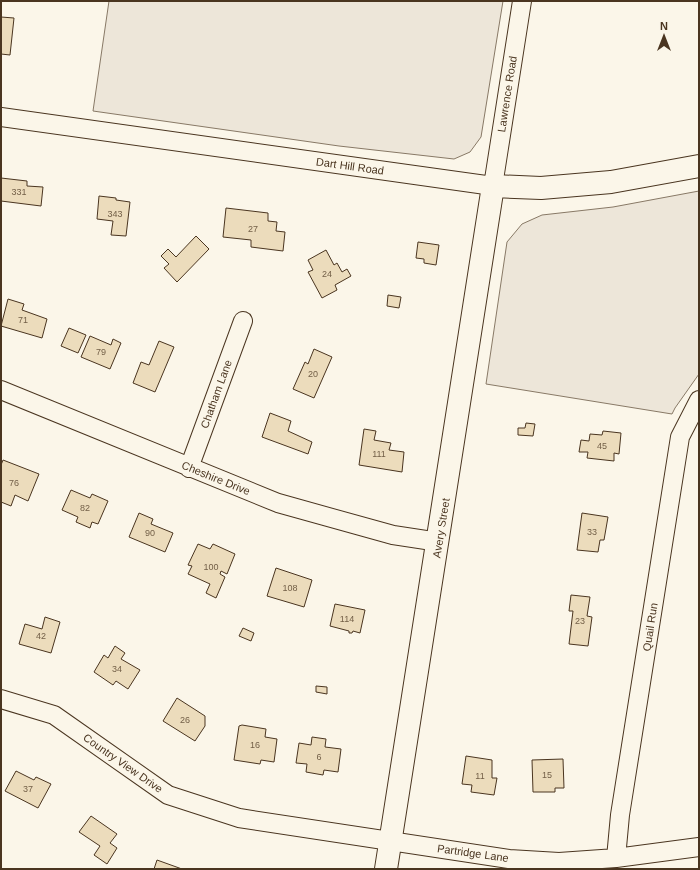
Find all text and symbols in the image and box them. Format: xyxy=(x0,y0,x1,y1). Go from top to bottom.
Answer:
north arrow xyxy=(644,16,684,56)
text: N xyxy=(660,20,668,32)
street label: Lawrence Road xyxy=(495,55,519,133)
street label: Dart Hill Road xyxy=(315,155,385,177)
house number: 331 xyxy=(11,187,27,197)
house number: 343 xyxy=(107,209,123,219)
house number: 27 xyxy=(248,224,258,234)
house number: 24 xyxy=(322,269,332,279)
house number: 71 xyxy=(18,315,28,325)
house number: 79 xyxy=(96,347,106,357)
street label: Chatham Lane xyxy=(198,358,234,430)
house number: 20 xyxy=(308,369,318,379)
house number: 45 xyxy=(597,441,607,451)
house number: 111 xyxy=(372,449,386,459)
street label: Cheshire Drive xyxy=(180,459,252,497)
house number: 76 xyxy=(9,478,19,488)
street label: Avery Street xyxy=(430,497,452,559)
house number: 82 xyxy=(80,503,90,513)
house number: 33 xyxy=(587,527,597,537)
house number: 90 xyxy=(145,528,155,538)
house number: 100 xyxy=(203,562,219,572)
house number: 108 xyxy=(282,583,298,593)
street label: Quail Run xyxy=(640,602,660,652)
house number: 114 xyxy=(340,614,354,624)
house number: 23 xyxy=(575,616,585,626)
house number: 42 xyxy=(36,631,46,641)
house number: 34 xyxy=(112,664,122,674)
house number: 26 xyxy=(180,715,190,725)
street label: Country View Drive xyxy=(81,731,165,795)
house number: 16 xyxy=(250,740,260,750)
house number: 6 xyxy=(316,752,322,762)
house number: 15 xyxy=(542,770,552,780)
house number: 11 xyxy=(475,771,485,781)
house number: 37 xyxy=(23,784,33,794)
street label: Partridge Lane xyxy=(436,842,510,864)

